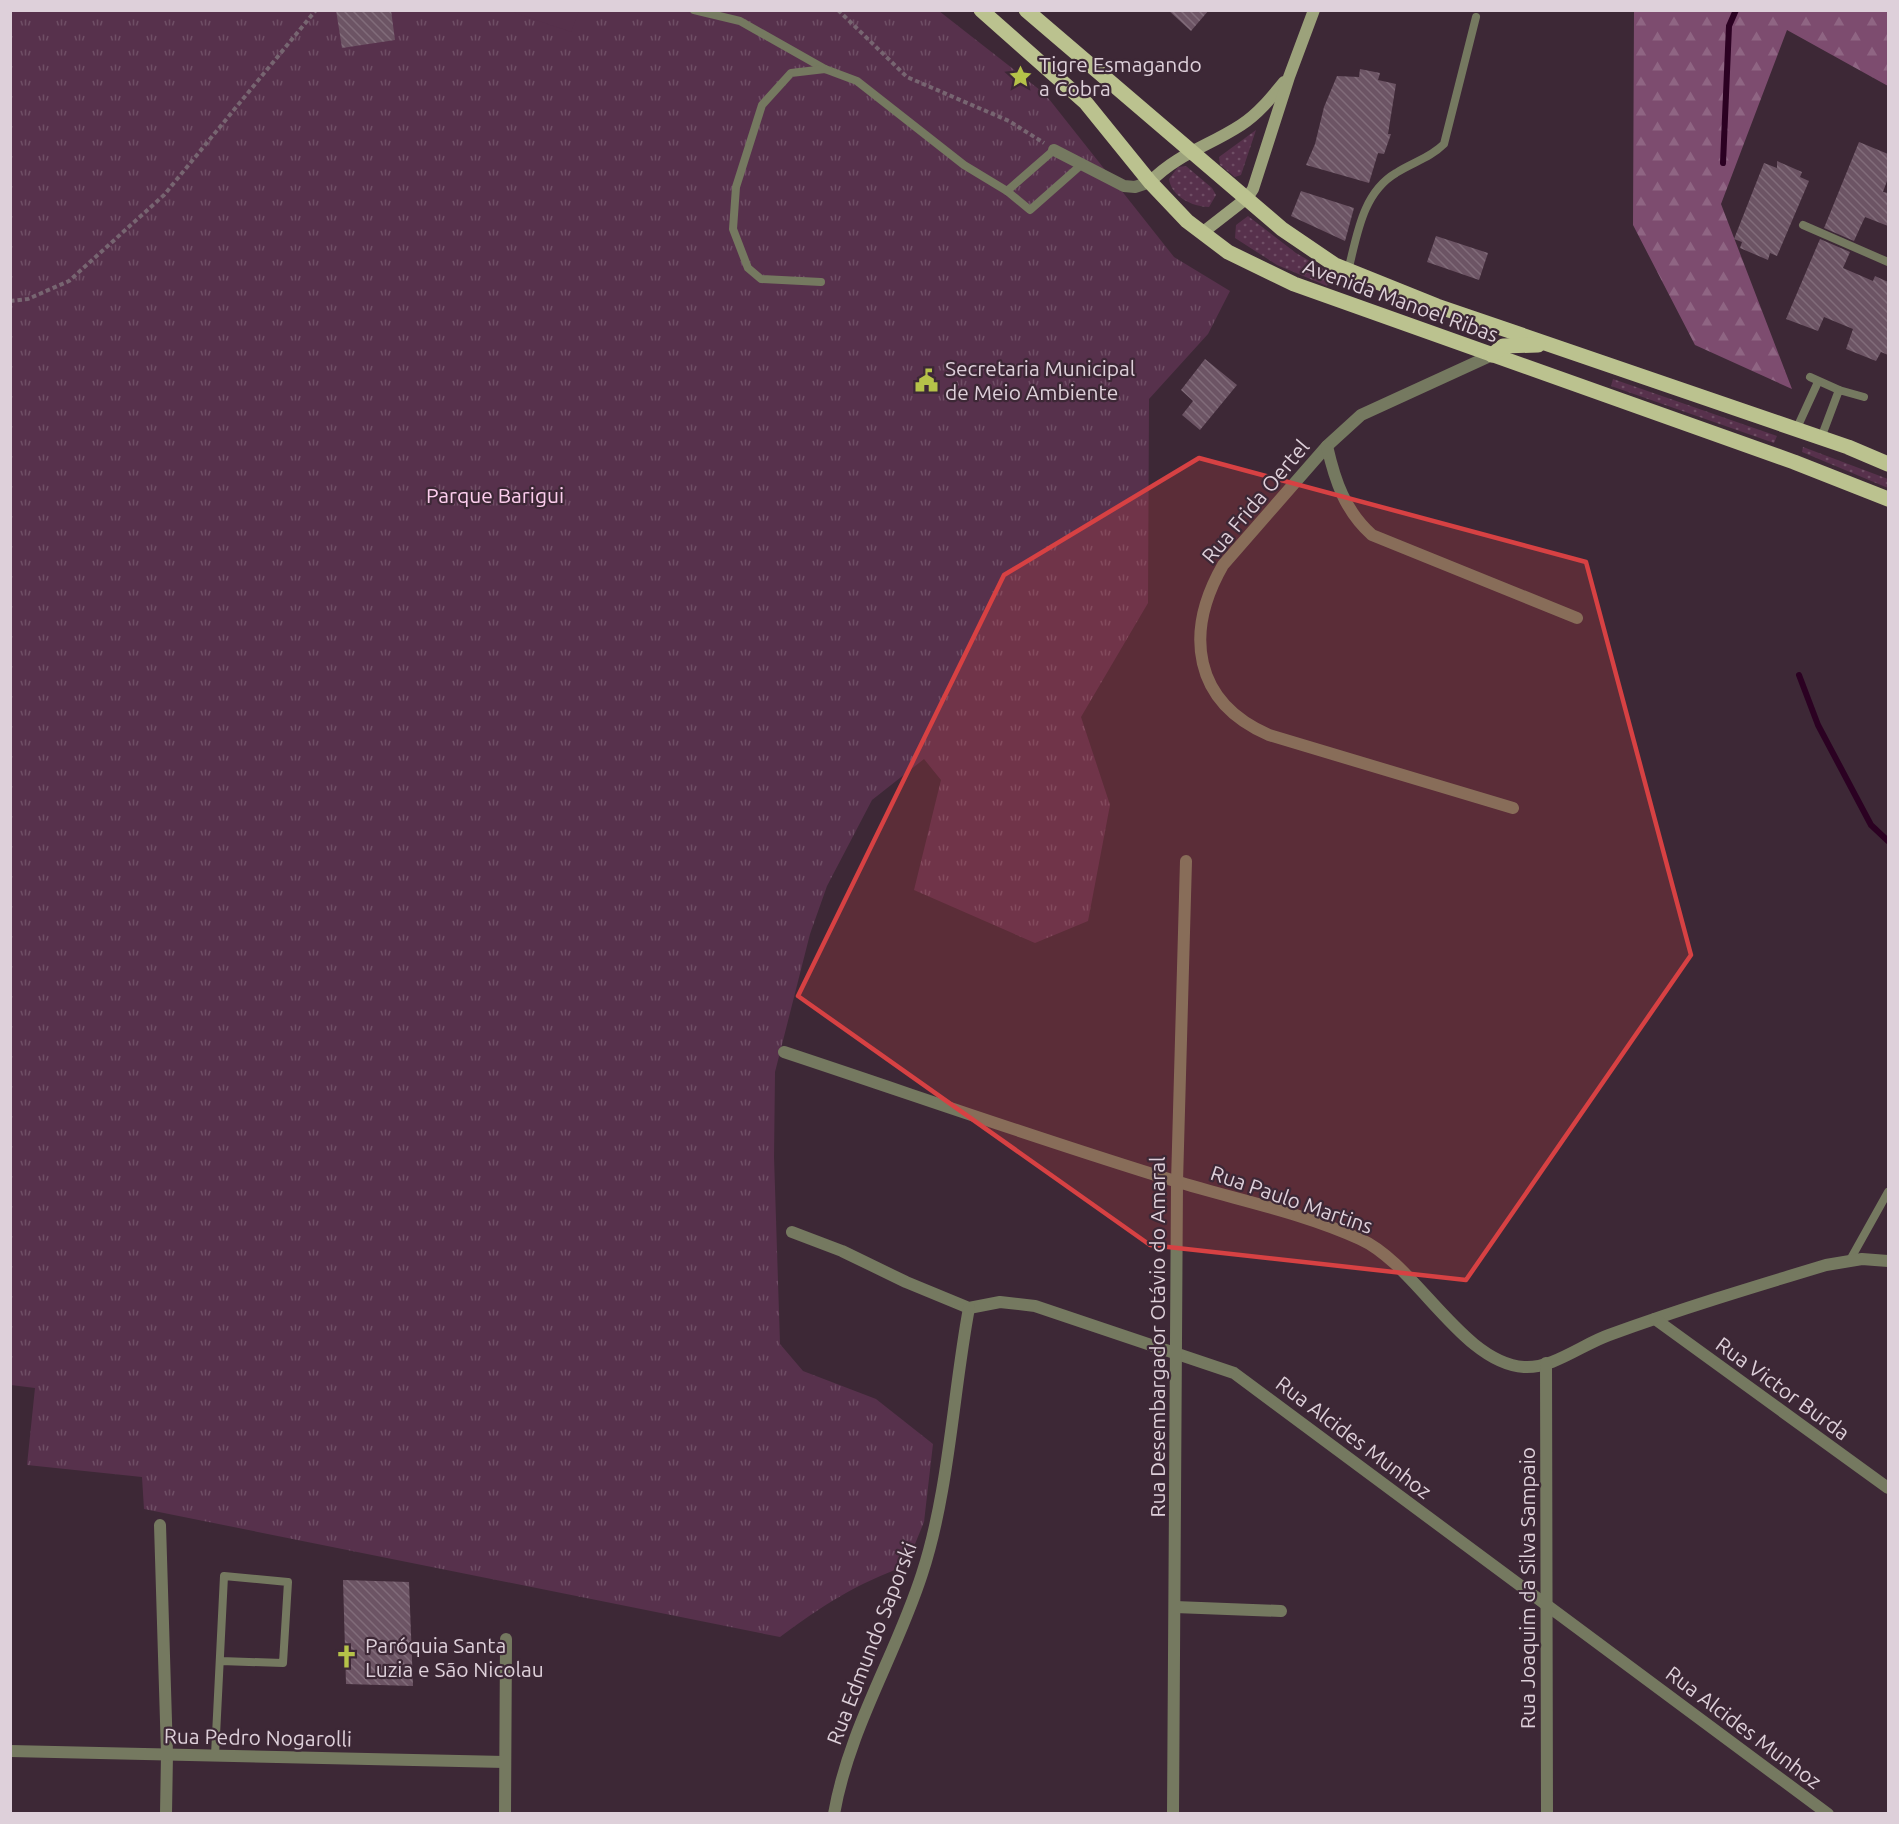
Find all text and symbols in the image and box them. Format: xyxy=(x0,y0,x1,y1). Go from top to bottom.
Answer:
place label: Tigre Esmagando a Cobra xyxy=(1039,52,1202,100)
place icon: Tigre Esmagando a Cobra xyxy=(1008,63,1034,89)
street label: Avenida Manoel Ribas xyxy=(1300,254,1502,346)
place label: Secretaria Municipal de Meio Ambiente xyxy=(945,356,1135,404)
public building icon: Secretaria Municipal de Meio Ambiente xyxy=(914,367,940,393)
street label: Rua Frida Oertel xyxy=(1196,435,1314,567)
park label: Parque Barigui xyxy=(426,483,564,507)
street label: Rua Desembargador Otávio do Amaral xyxy=(1145,1156,1169,1518)
street label: Rua Paulo Martins xyxy=(1208,1160,1376,1238)
street label: Rua Victor Burda xyxy=(1712,1332,1854,1444)
street label: Rua Alcides Munhoz xyxy=(1272,1371,1436,1503)
street label: Rua Joaquim da Silva Sampaio xyxy=(1515,1447,1539,1729)
street label: Rua Edmundo Saporski xyxy=(821,1538,921,1748)
place label: Paróquia Santa Luzia e São Nicolau xyxy=(365,1633,544,1681)
church icon: Paróquia Santa Luzia e São Nicolau xyxy=(334,1644,360,1670)
street label: Rua Alcides Munhoz xyxy=(1662,1661,1826,1793)
street label: Rua Pedro Nogarolli xyxy=(164,1723,352,1751)

